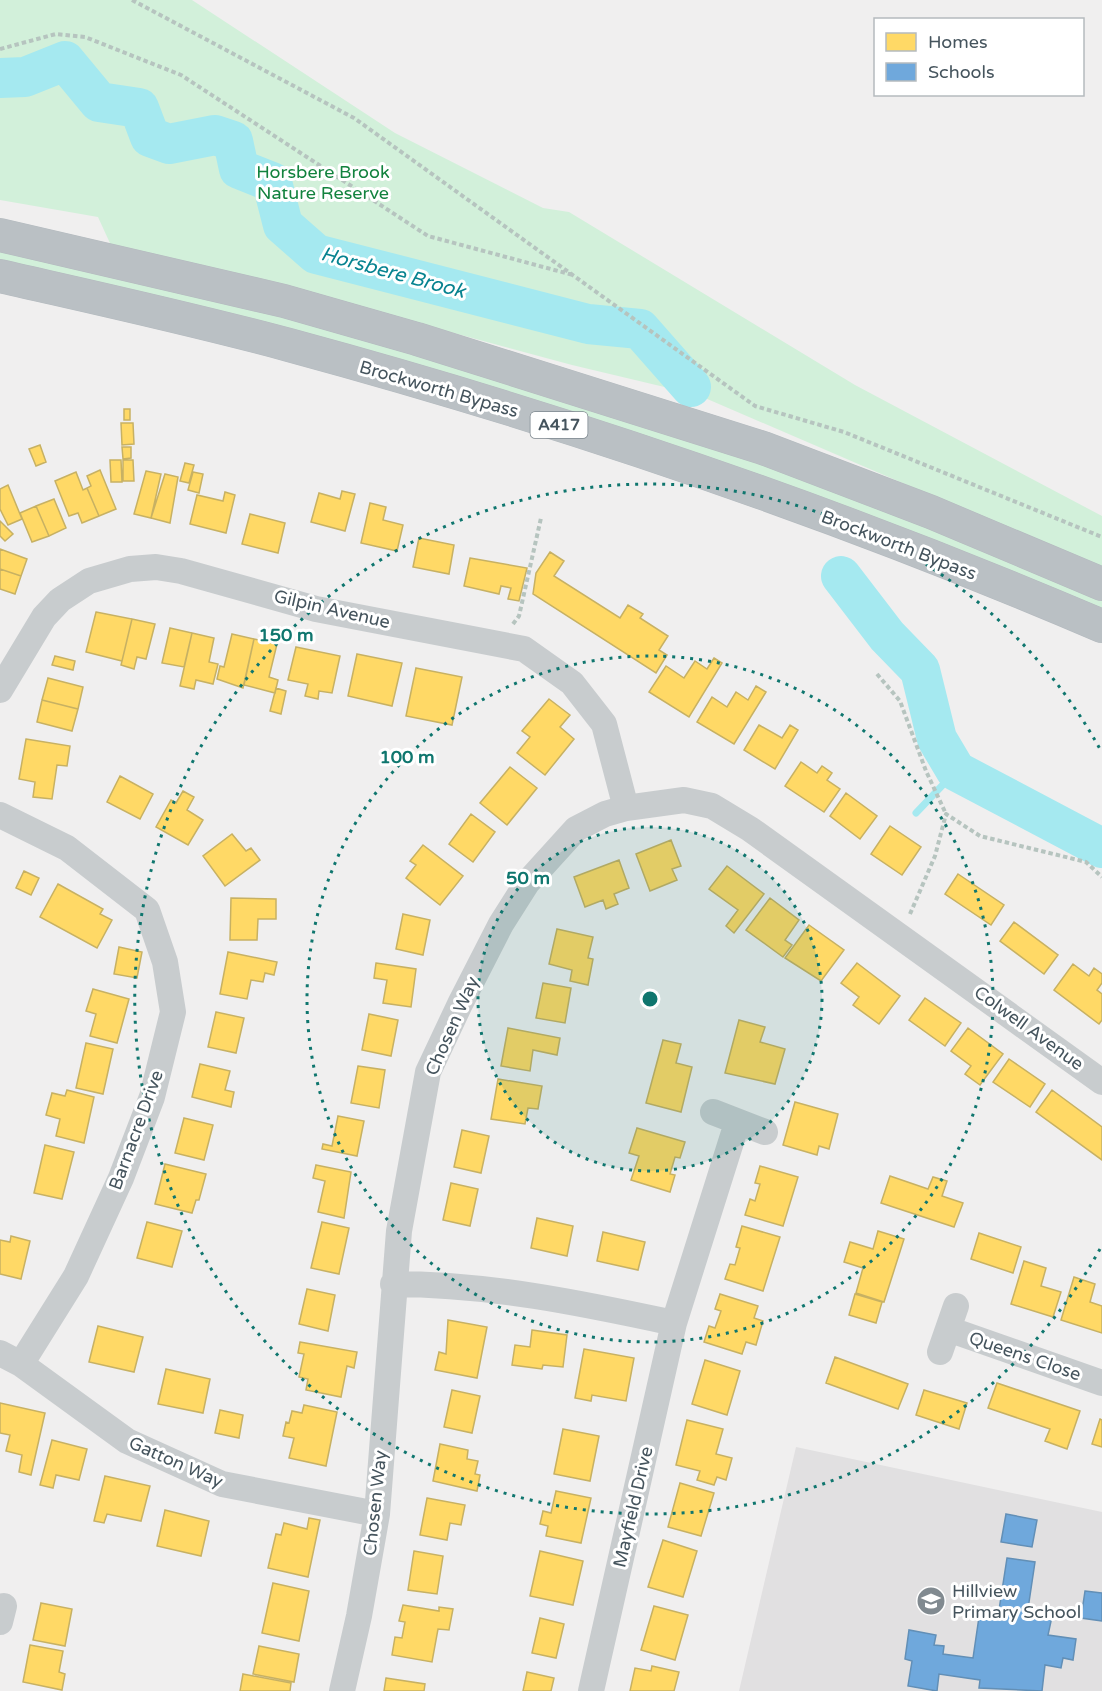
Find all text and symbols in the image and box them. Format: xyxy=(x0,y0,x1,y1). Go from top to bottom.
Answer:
legend xyxy=(874,18,1084,96)
text: Homes xyxy=(928,31,988,53)
text: Schools xyxy=(928,61,995,83)
park label: Horsbere Brook Nature Reserve xyxy=(256,161,390,204)
water label: Horsbere Brook xyxy=(318,242,470,304)
street label: Brockworth Bypass xyxy=(357,356,521,422)
road number: A417 xyxy=(530,412,588,438)
street label: Brockworth Bypass xyxy=(818,505,980,585)
street label: Gilpin Avenue xyxy=(272,585,392,633)
text: 150 m xyxy=(258,624,314,646)
text: 100 m xyxy=(379,746,435,768)
text: 50 m xyxy=(506,867,550,889)
street label: Chosen Way xyxy=(420,973,484,1079)
street label: Colwell Avenue xyxy=(970,981,1088,1075)
centre of rings xyxy=(640,989,660,1009)
street label: Barnacre Drive xyxy=(104,1067,168,1193)
street label: Queens Close xyxy=(966,1327,1084,1385)
street label: Gatton Way xyxy=(125,1431,227,1493)
street label: Mayfield Drive xyxy=(608,1444,658,1570)
street label: Chosen Way xyxy=(359,1449,392,1557)
place label: Hillview Primary School xyxy=(952,1580,1081,1623)
school or university icon: Hillview Primary School xyxy=(915,1585,947,1617)

